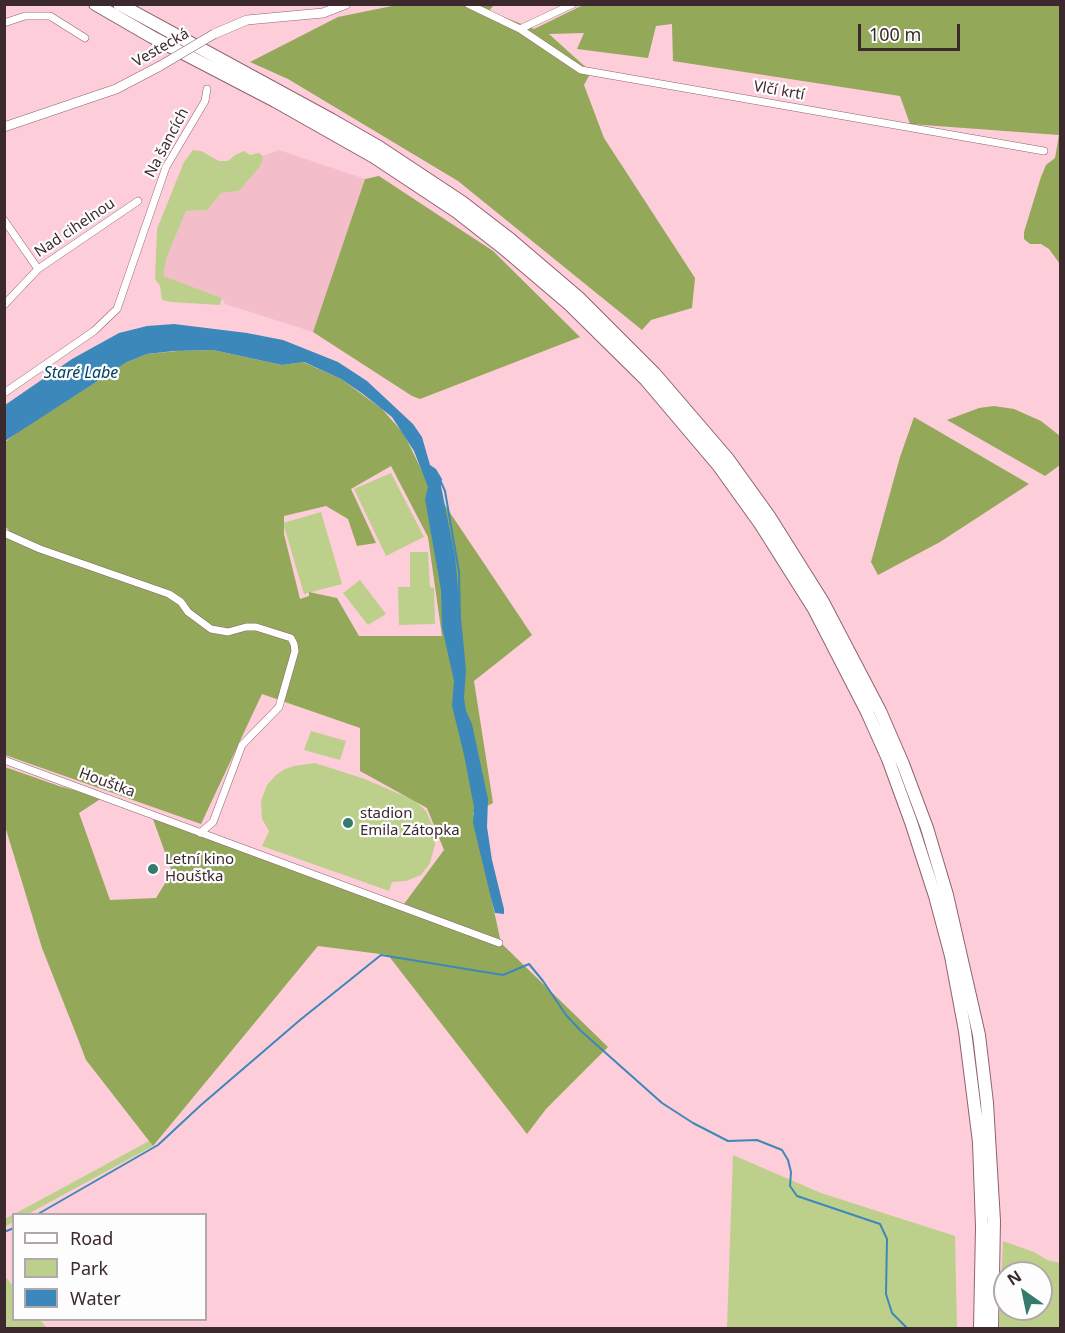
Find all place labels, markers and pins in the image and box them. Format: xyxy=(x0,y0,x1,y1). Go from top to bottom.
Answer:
place label: stadion Emila Zátopka xyxy=(360,805,460,840)
marker: stadion Emila Zátopka xyxy=(341,816,355,830)
place label: Letní kino Houšťka xyxy=(165,851,234,886)
marker: Letní kino Houšťka xyxy=(146,862,160,876)

